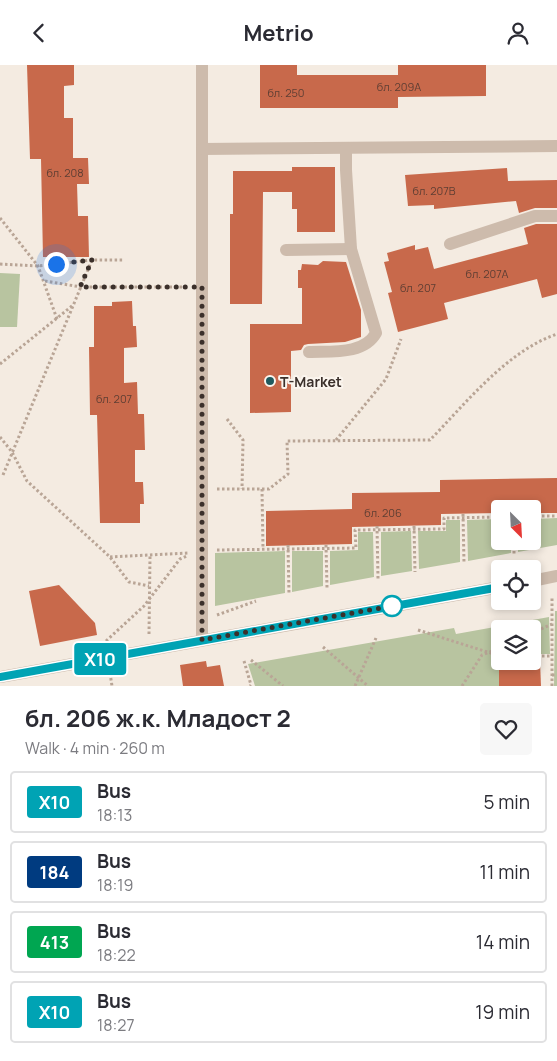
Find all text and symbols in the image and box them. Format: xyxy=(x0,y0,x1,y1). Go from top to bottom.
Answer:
text: Metrio xyxy=(243,18,314,48)
icon: back xyxy=(25,19,53,47)
icon: person xyxy=(504,19,532,47)
house number: бл. 209А xyxy=(377,79,421,94)
house number: бл. 250 xyxy=(267,85,305,100)
house number: бл. 208 xyxy=(46,165,84,180)
house number: бл. 207В xyxy=(413,183,456,198)
your location xyxy=(44,252,69,277)
house number: бл. 207А xyxy=(466,266,508,281)
house number: бл. 207 xyxy=(400,280,436,295)
place label: T-Market xyxy=(280,372,342,391)
marker: T-Market xyxy=(264,375,276,387)
house number: бл. 207 xyxy=(96,391,132,406)
north arrow xyxy=(491,500,541,550)
map controls xyxy=(491,500,541,670)
house number: бл. 206 xyxy=(364,505,402,520)
button: locate xyxy=(491,560,541,610)
unlabelled marker xyxy=(381,595,403,617)
button: layers xyxy=(491,620,541,670)
line badge: Х10 xyxy=(71,643,129,675)
text: Х10 xyxy=(84,647,116,671)
text: бл. 206 ж.к. Младост 2 xyxy=(25,701,291,734)
button: heart xyxy=(480,703,532,755)
text: Walk · 4 min · 260 m xyxy=(25,737,165,759)
text: Bus xyxy=(97,778,131,804)
text: 5 min xyxy=(483,789,530,815)
text: Х10 xyxy=(39,790,70,814)
text: 18:13 xyxy=(97,804,132,826)
text: Bus xyxy=(97,848,131,874)
text: 11 min xyxy=(480,859,530,885)
text: 184 xyxy=(40,860,69,884)
text: 18:19 xyxy=(97,874,133,896)
text: Bus xyxy=(97,918,131,944)
text: 14 min xyxy=(476,929,530,955)
text: 413 xyxy=(40,930,69,954)
text: 18:22 xyxy=(97,944,136,966)
text: Bus xyxy=(97,988,131,1014)
text: 19 min xyxy=(475,999,530,1025)
text: Х10 xyxy=(39,1000,70,1024)
text: 18:27 xyxy=(97,1014,134,1036)

